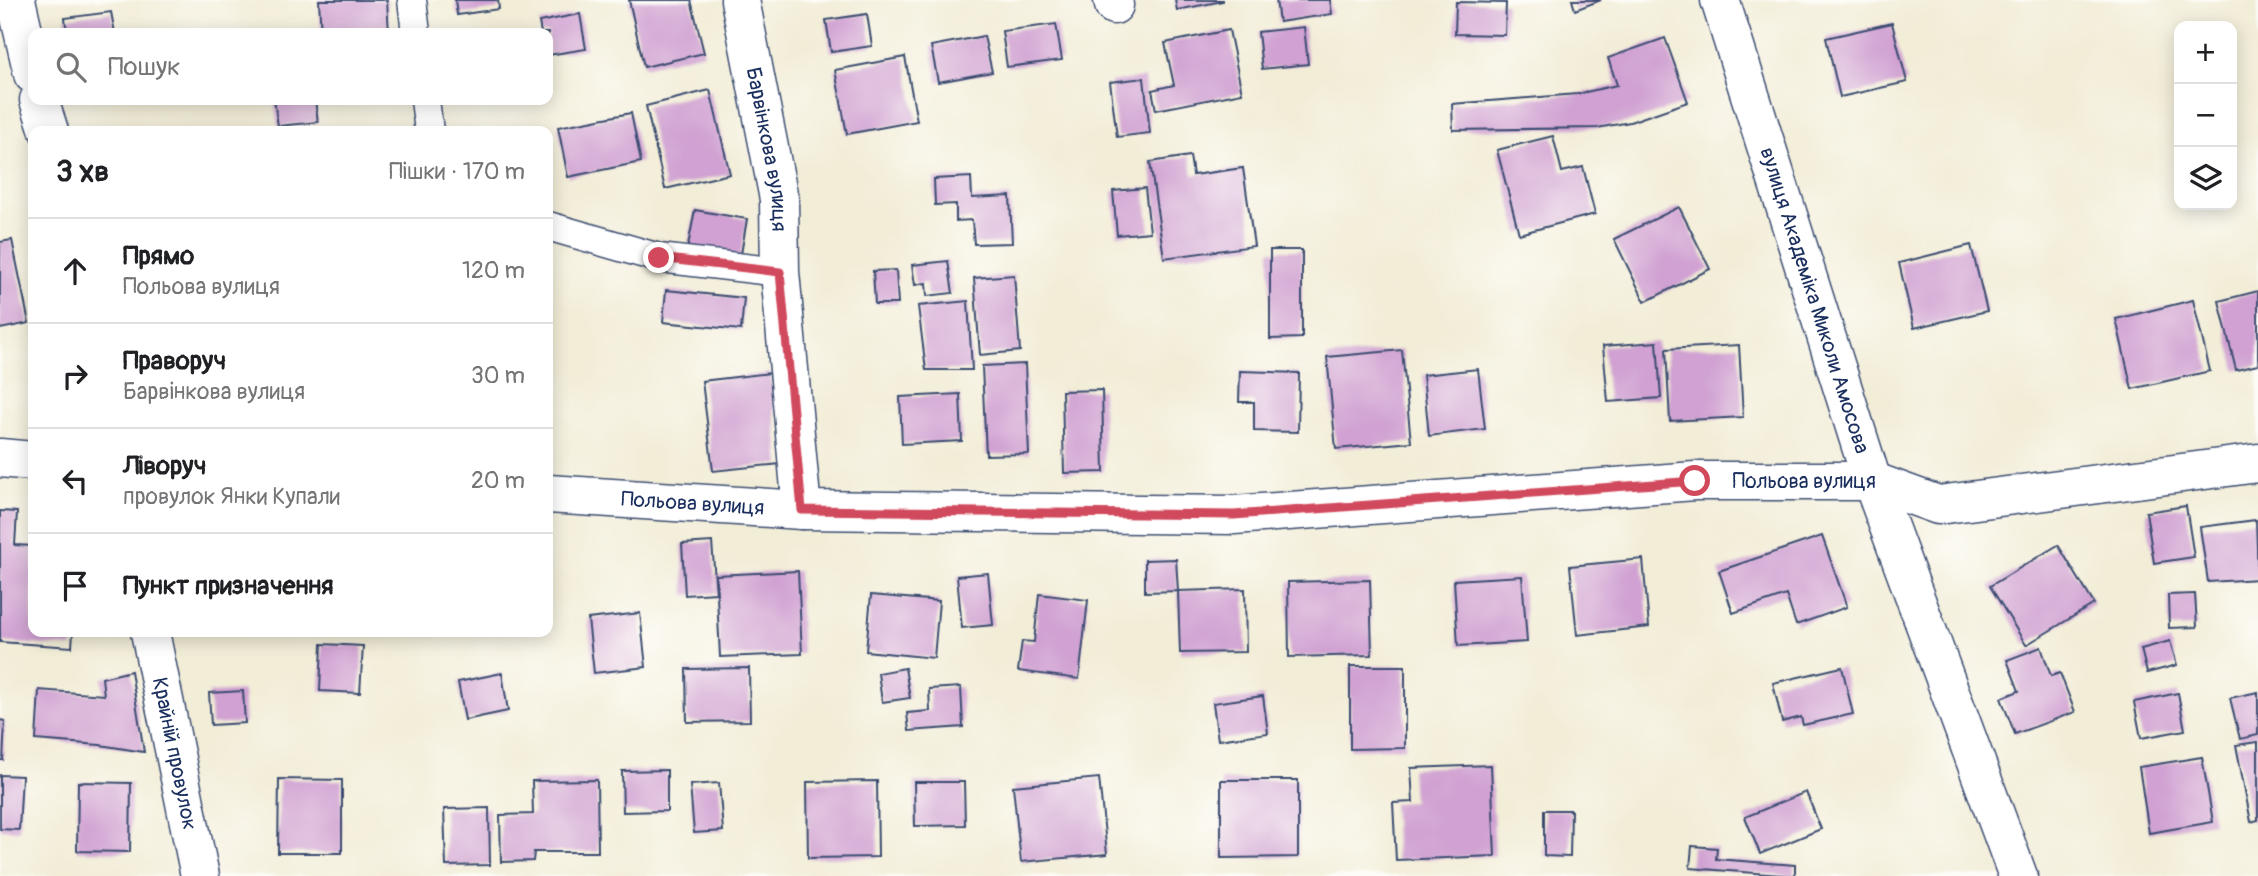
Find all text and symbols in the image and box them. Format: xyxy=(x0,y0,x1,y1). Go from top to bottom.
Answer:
map controls xyxy=(2174,21,2237,210)
button: + xyxy=(2174,21,2237,84)
search box xyxy=(28,28,553,105)
icon: search xyxy=(52,48,90,86)
text: Пошук xyxy=(108,51,181,83)
street label: Барвінкова вулиця xyxy=(740,65,793,232)
button: − xyxy=(2174,84,2237,147)
street label: вулиця Академіка Миколи Амосова xyxy=(1754,144,1876,457)
button: layers xyxy=(2174,147,2237,210)
text: 3 хв xyxy=(56,153,109,190)
text: Пішки · 170 m xyxy=(389,157,525,186)
text: Прямо xyxy=(123,240,194,272)
route end xyxy=(643,242,674,273)
icon: ahead xyxy=(56,252,94,290)
text: 120 m xyxy=(462,256,525,285)
text: Польова вулиця xyxy=(123,272,280,301)
text: Праворуч xyxy=(123,345,226,377)
icon: right xyxy=(56,357,94,395)
text: 30 m xyxy=(471,361,525,390)
text: Барвінкова вулиця xyxy=(123,377,305,406)
text: Ліворуч xyxy=(123,450,207,482)
icon: left xyxy=(56,462,94,500)
route start xyxy=(1679,465,1710,496)
text: 20 m xyxy=(471,466,525,495)
street label: Польова вулиця xyxy=(1733,468,1876,495)
text: провулок Янки Купали xyxy=(123,482,340,511)
street label: Польова вулиця xyxy=(620,485,765,521)
icon: arrive xyxy=(56,567,94,605)
text: Пункт призначення xyxy=(123,570,334,602)
street label: Крайній провулок xyxy=(146,675,204,832)

